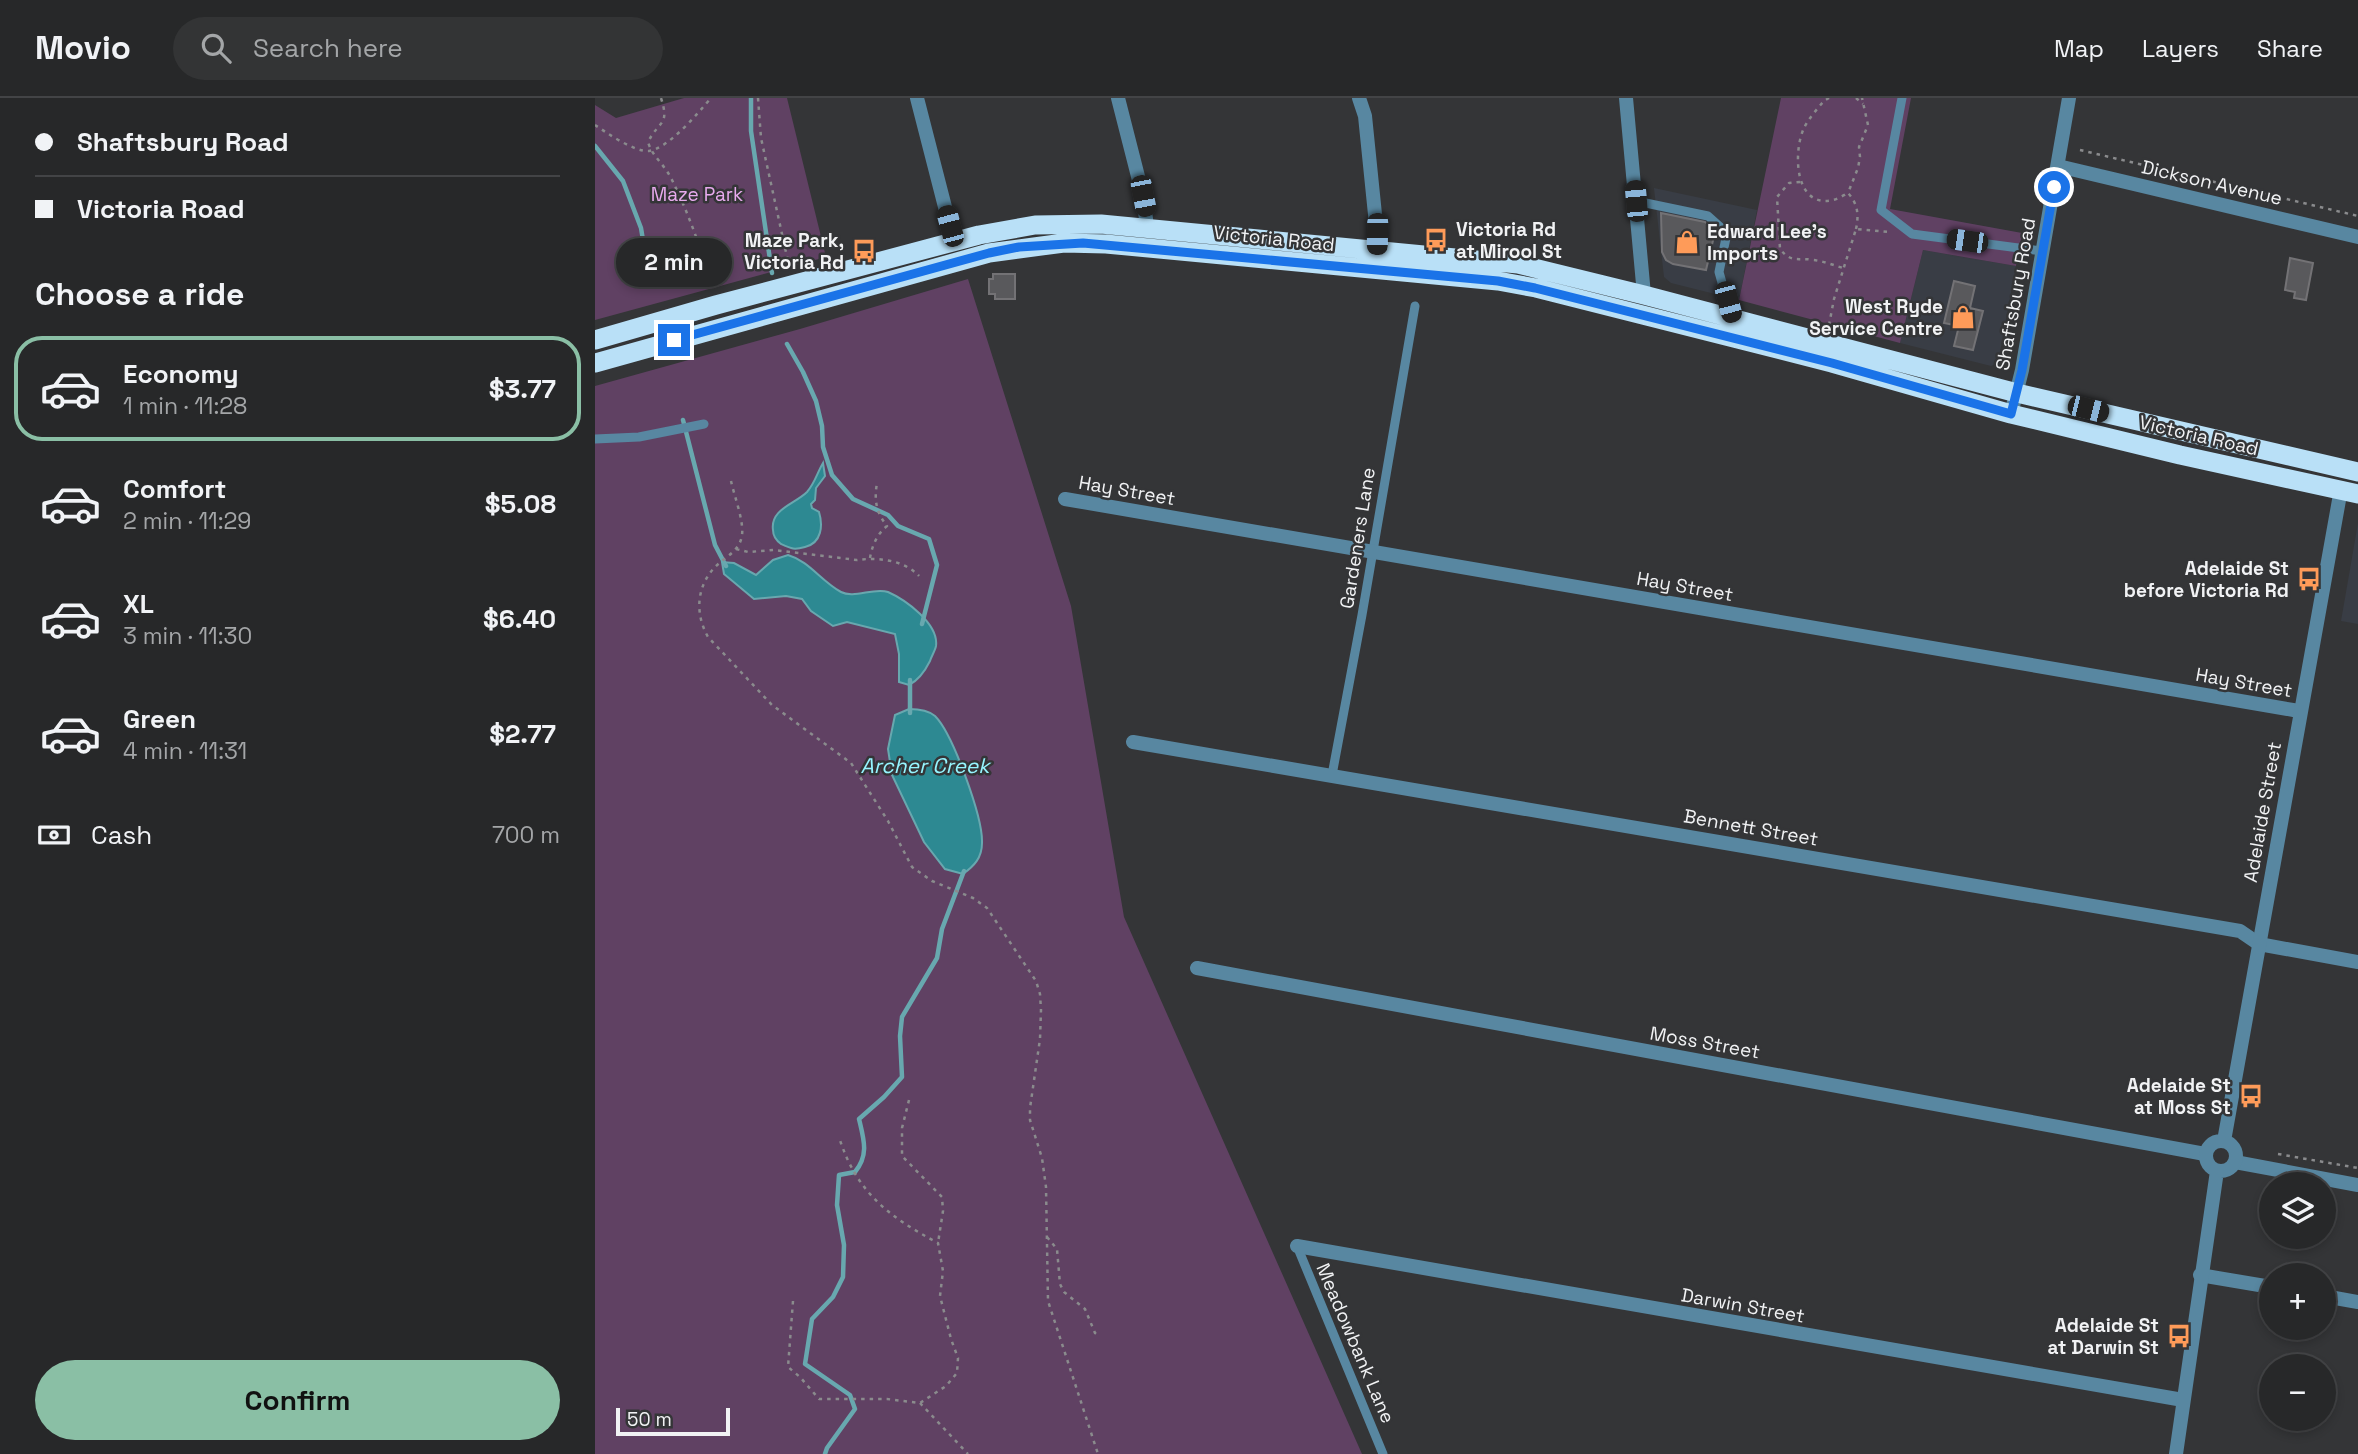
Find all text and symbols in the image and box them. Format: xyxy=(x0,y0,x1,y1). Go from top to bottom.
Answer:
search box xyxy=(173,17,663,80)
text: Movio xyxy=(35,27,131,69)
icon: search xyxy=(197,29,235,67)
text: Search here xyxy=(253,31,403,65)
text: Map xyxy=(2054,33,2104,64)
text: Layers xyxy=(2142,33,2219,64)
text: Share xyxy=(2257,33,2323,64)
text: Shaftsbury Road xyxy=(77,125,289,159)
street label: Dickson Avenue xyxy=(2139,154,2285,211)
route start xyxy=(2038,171,2070,203)
car xyxy=(1129,173,1158,219)
car xyxy=(1624,179,1649,223)
park label: Maze Park xyxy=(651,182,743,207)
text: Victoria Road xyxy=(77,192,245,226)
car xyxy=(935,203,966,249)
car xyxy=(1367,213,1388,255)
street label: Shaftsbury Road xyxy=(1990,216,2041,372)
place label: Victoria Rd at Mirool St xyxy=(1456,217,1562,264)
place label: Edward Lee's Imports xyxy=(1707,219,1827,266)
street label: Victoria Road xyxy=(1212,220,1336,257)
bus stop icon: Victoria Rd at Mirool St xyxy=(1422,226,1450,254)
place label: Maze Park, Victoria Rd xyxy=(744,228,844,275)
shop icon: Edward Lee's Imports xyxy=(1673,228,1701,256)
car xyxy=(1945,228,1990,254)
bus stop icon: Maze Park, Victoria Rd xyxy=(850,237,878,265)
callout: 2 min xyxy=(616,238,732,288)
text: 2 min xyxy=(644,247,704,277)
text: Choose a ride xyxy=(35,274,245,314)
car xyxy=(1713,279,1744,325)
place label: West Ryde Service Centre xyxy=(1809,294,1943,341)
shop icon: West Ryde Service Centre xyxy=(1949,303,1977,331)
route end xyxy=(658,324,690,356)
icon: car xyxy=(39,357,102,420)
text: Economy xyxy=(123,357,239,391)
text: $3.77 xyxy=(489,372,556,406)
text: 1 min · 11:28 xyxy=(123,391,247,421)
car xyxy=(2066,394,2111,424)
street label: Victoria Road xyxy=(2137,410,2261,461)
street label: Gardeners Lane xyxy=(1334,466,1381,611)
street label: Hay Street xyxy=(1077,470,1177,511)
icon: car xyxy=(39,472,102,535)
text: Comfort xyxy=(123,472,226,506)
text: $5.08 xyxy=(485,487,556,521)
text: 2 min · 11:29 xyxy=(123,506,251,536)
place label: Adelaide St before Victoria Rd xyxy=(2124,556,2289,603)
bus stop icon: Adelaide St before Victoria Rd xyxy=(2295,565,2323,593)
street label: Hay Street xyxy=(1635,566,1735,607)
icon: car xyxy=(39,587,102,650)
text: XL xyxy=(123,587,154,621)
text: $6.40 xyxy=(483,602,556,636)
text: 3 min · 11:30 xyxy=(123,621,252,651)
street label: Hay Street xyxy=(2194,662,2294,703)
icon: car xyxy=(39,702,102,765)
text: Green xyxy=(123,702,196,736)
text: $2.77 xyxy=(489,717,556,751)
text: 4 min · 11:31 xyxy=(123,736,247,766)
street label: Adelaide Street xyxy=(2238,740,2287,884)
water label: Archer Creek xyxy=(860,752,992,779)
street label: Bennett Street xyxy=(1682,803,1820,852)
icon: cash xyxy=(35,816,73,854)
text: Cash xyxy=(91,818,152,852)
text: 700 m xyxy=(492,820,560,850)
street label: Moss Street xyxy=(1648,1021,1762,1064)
place label: Adelaide St at Moss St xyxy=(2127,1073,2231,1120)
bus stop icon: Adelaide St at Moss St xyxy=(2237,1082,2265,1110)
map controls xyxy=(2259,1172,2336,1431)
button: layers xyxy=(2259,1172,2336,1249)
street label: Meadowbank Lane xyxy=(1311,1259,1401,1427)
button: + xyxy=(2259,1263,2336,1340)
street label: Darwin Street xyxy=(1679,1282,1807,1329)
place label: Adelaide St at Darwin St xyxy=(2047,1313,2159,1360)
bus stop icon: Adelaide St at Darwin St xyxy=(2165,1322,2193,1350)
button: − xyxy=(2259,1354,2336,1431)
button: Confirm xyxy=(35,1360,560,1440)
scale bar xyxy=(616,1405,730,1437)
text: 50 m xyxy=(627,1407,672,1432)

